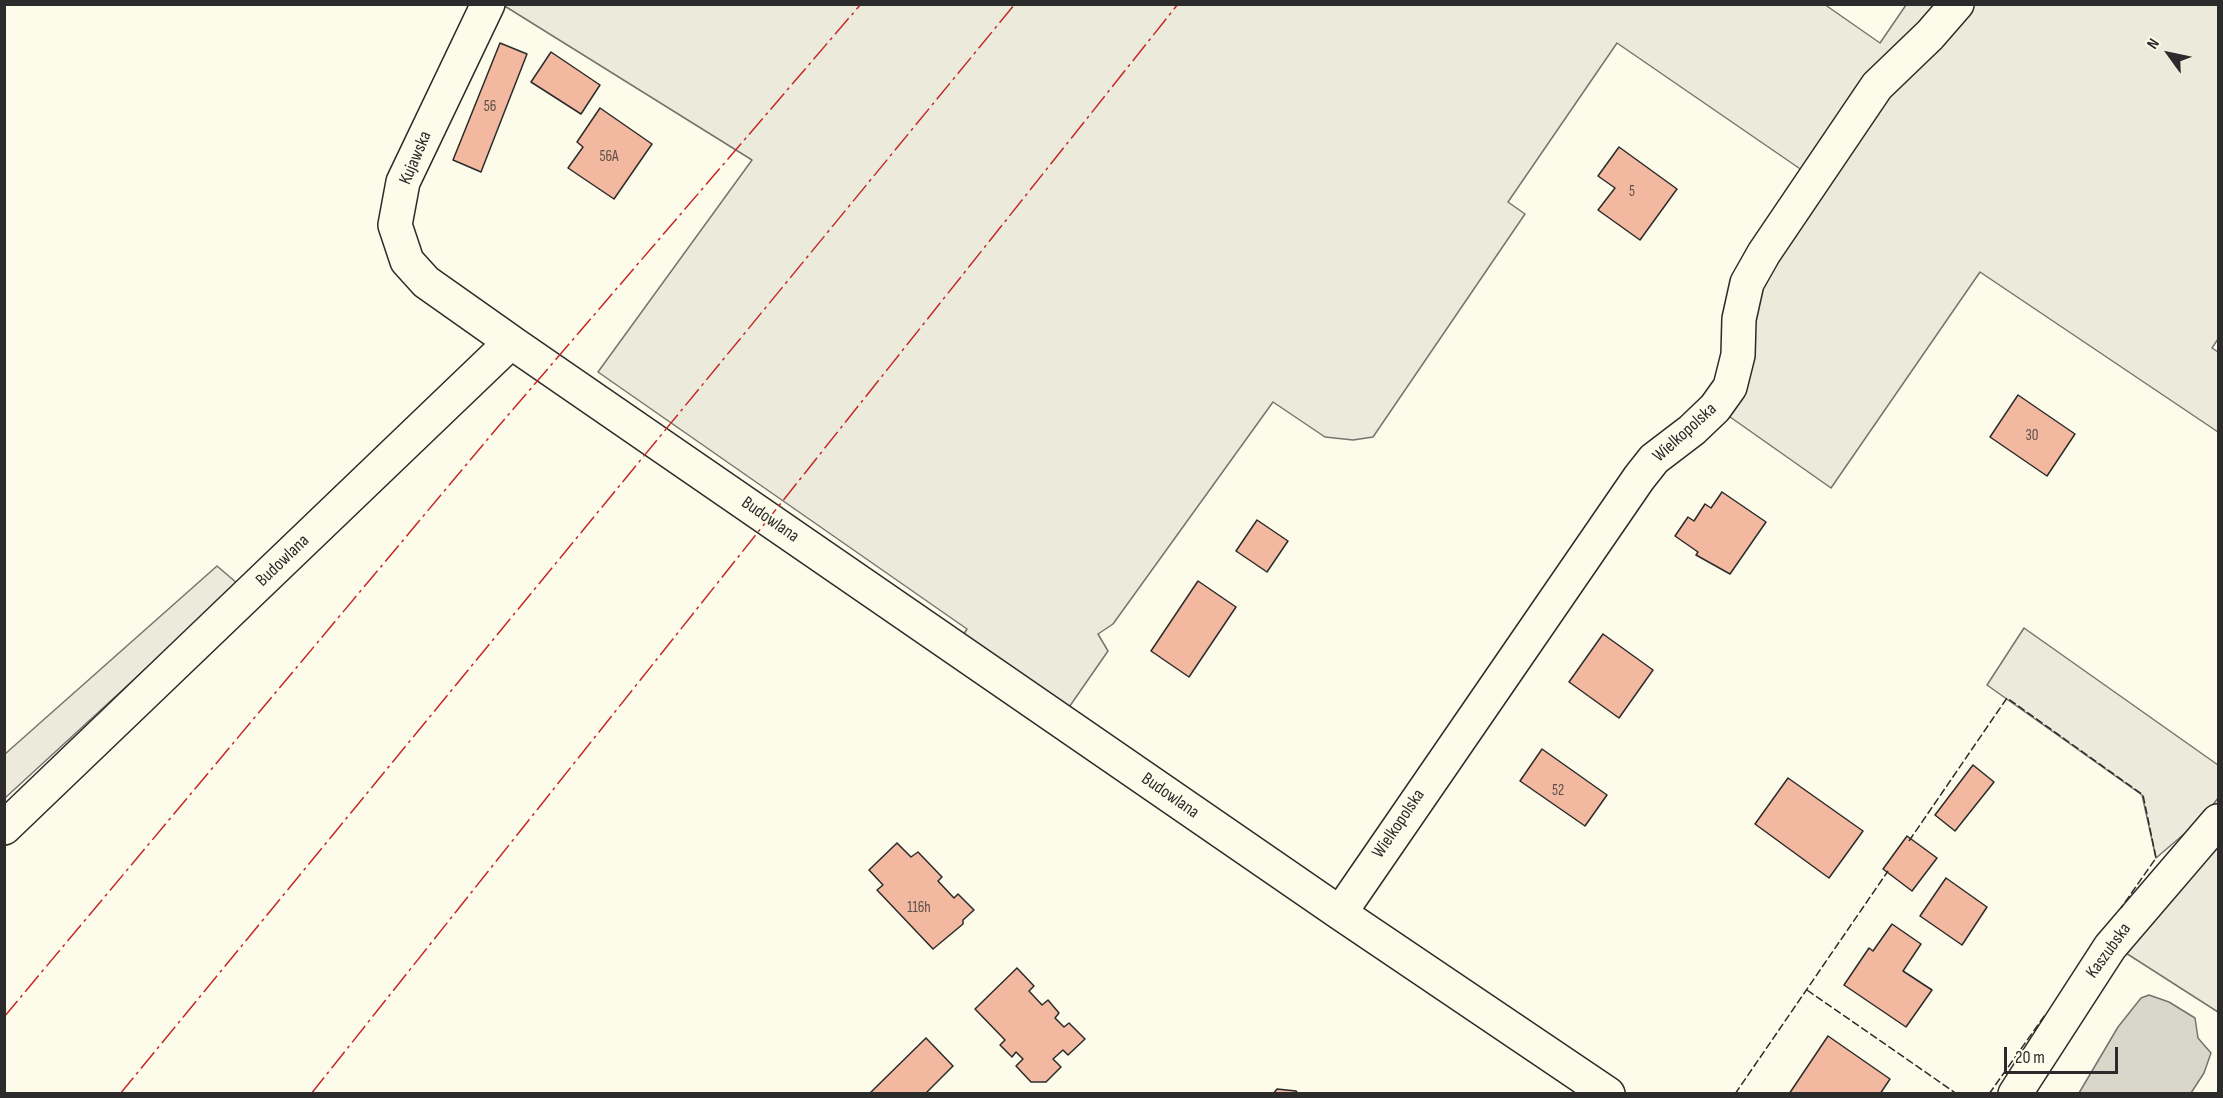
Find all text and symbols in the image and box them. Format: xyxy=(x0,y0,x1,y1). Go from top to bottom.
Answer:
north arrow xyxy=(2139,24,2199,84)
text: N xyxy=(2143,35,2164,53)
house number: 56 xyxy=(484,98,496,116)
street label: Kujawska xyxy=(395,128,437,188)
house number: 56A xyxy=(599,148,619,166)
house number: 5 xyxy=(1629,183,1635,201)
street label: Wielkopolska xyxy=(1649,399,1721,467)
house number: 30 xyxy=(2026,427,2038,445)
street label: Budowlana xyxy=(737,492,803,548)
street label: Budowlana xyxy=(252,530,314,592)
street label: Budowlana xyxy=(1137,768,1203,824)
house number: 52 xyxy=(1552,782,1564,800)
street label: Wielkopolska xyxy=(1368,786,1430,862)
house number: 116h xyxy=(907,899,931,917)
street label: Kaszubska xyxy=(2082,919,2136,983)
scale bar xyxy=(2007,1035,2121,1073)
text: 20 m xyxy=(2015,1047,2045,1068)

